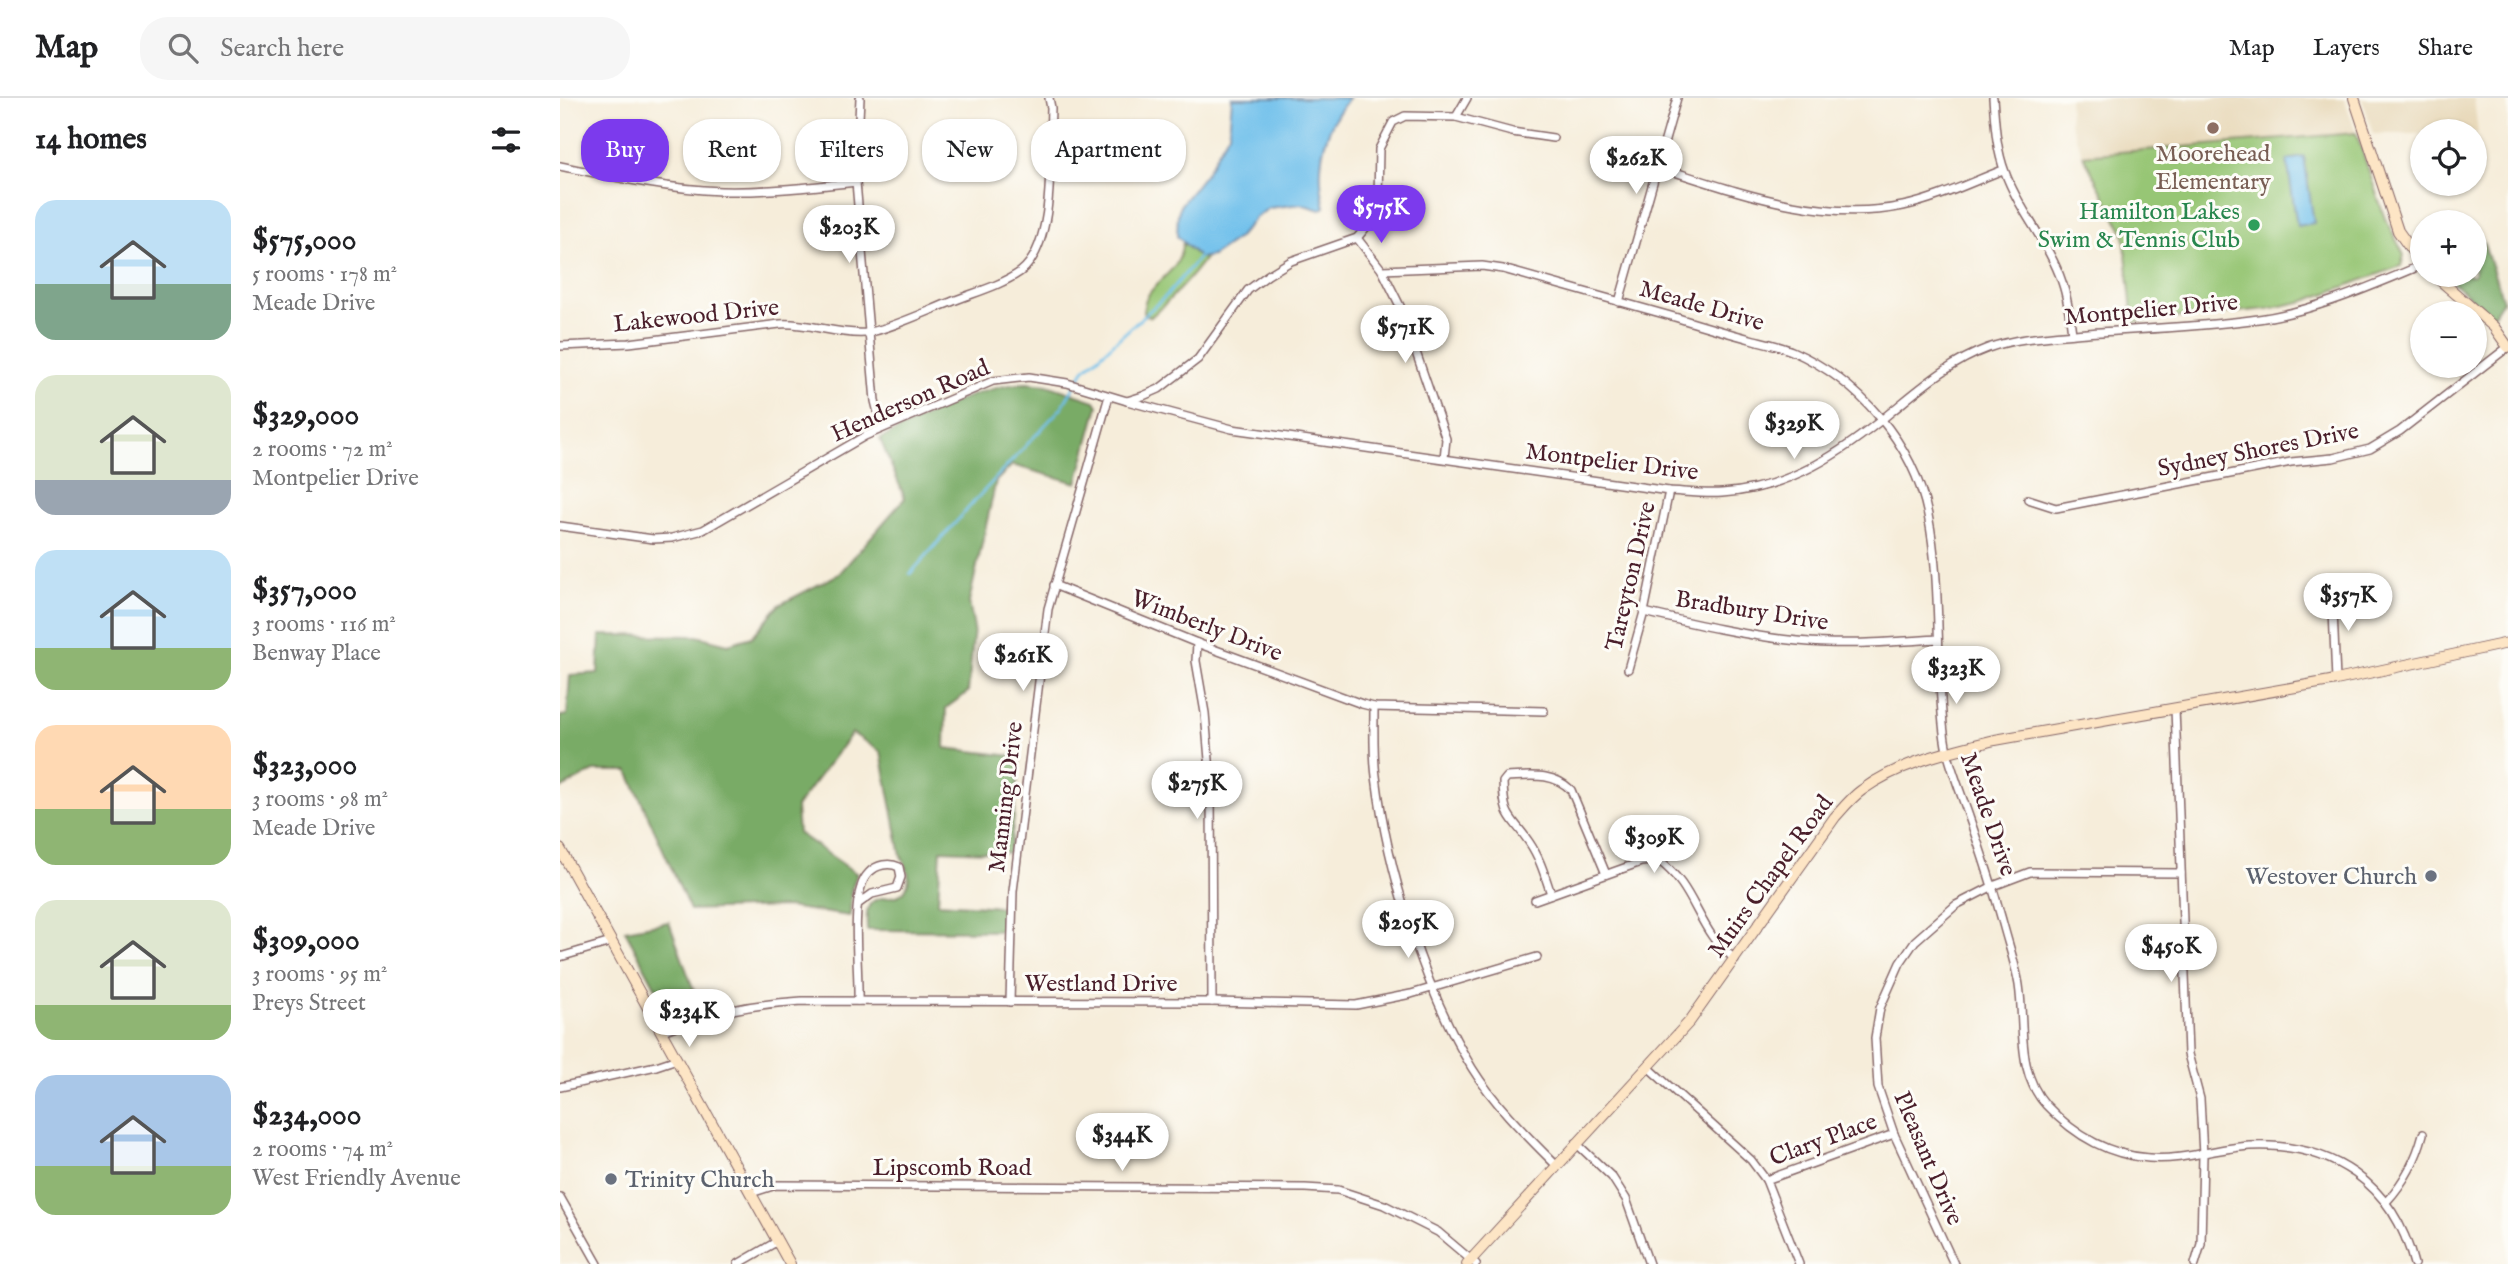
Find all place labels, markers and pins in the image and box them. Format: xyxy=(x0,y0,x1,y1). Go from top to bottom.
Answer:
marker: Moorehead Elementary xyxy=(2205,120,2221,136)
pin: $262K xyxy=(1587,136,1685,196)
place label: Moorehead Elementary xyxy=(2155,139,2271,198)
pin: $575K xyxy=(1332,186,1430,245)
place label: Hamilton Lakes Swim & Tennis Club xyxy=(2038,197,2240,256)
pin: $203K xyxy=(800,206,898,265)
marker: Hamilton Lakes Swim & Tennis Club xyxy=(2246,217,2262,233)
pin: $571K xyxy=(1356,306,1454,365)
pin: $329K xyxy=(1745,402,1843,461)
pin: $357K xyxy=(2299,574,2397,633)
pin: $261K xyxy=(974,634,1072,693)
pin: $323K xyxy=(1907,646,2005,706)
pin: $275K xyxy=(1148,762,1246,821)
pin: $309K xyxy=(1605,816,1703,875)
place label: Westover Church xyxy=(2245,862,2417,893)
marker: Westover Church xyxy=(2423,868,2439,884)
pin: $205K xyxy=(1359,900,1457,960)
pin: $450K xyxy=(2122,924,2220,984)
pin: $234K xyxy=(640,990,738,1049)
pin: $344K xyxy=(1073,1114,1171,1173)
place label: Trinity Church xyxy=(625,1165,775,1196)
marker: Trinity Church xyxy=(603,1171,619,1187)

